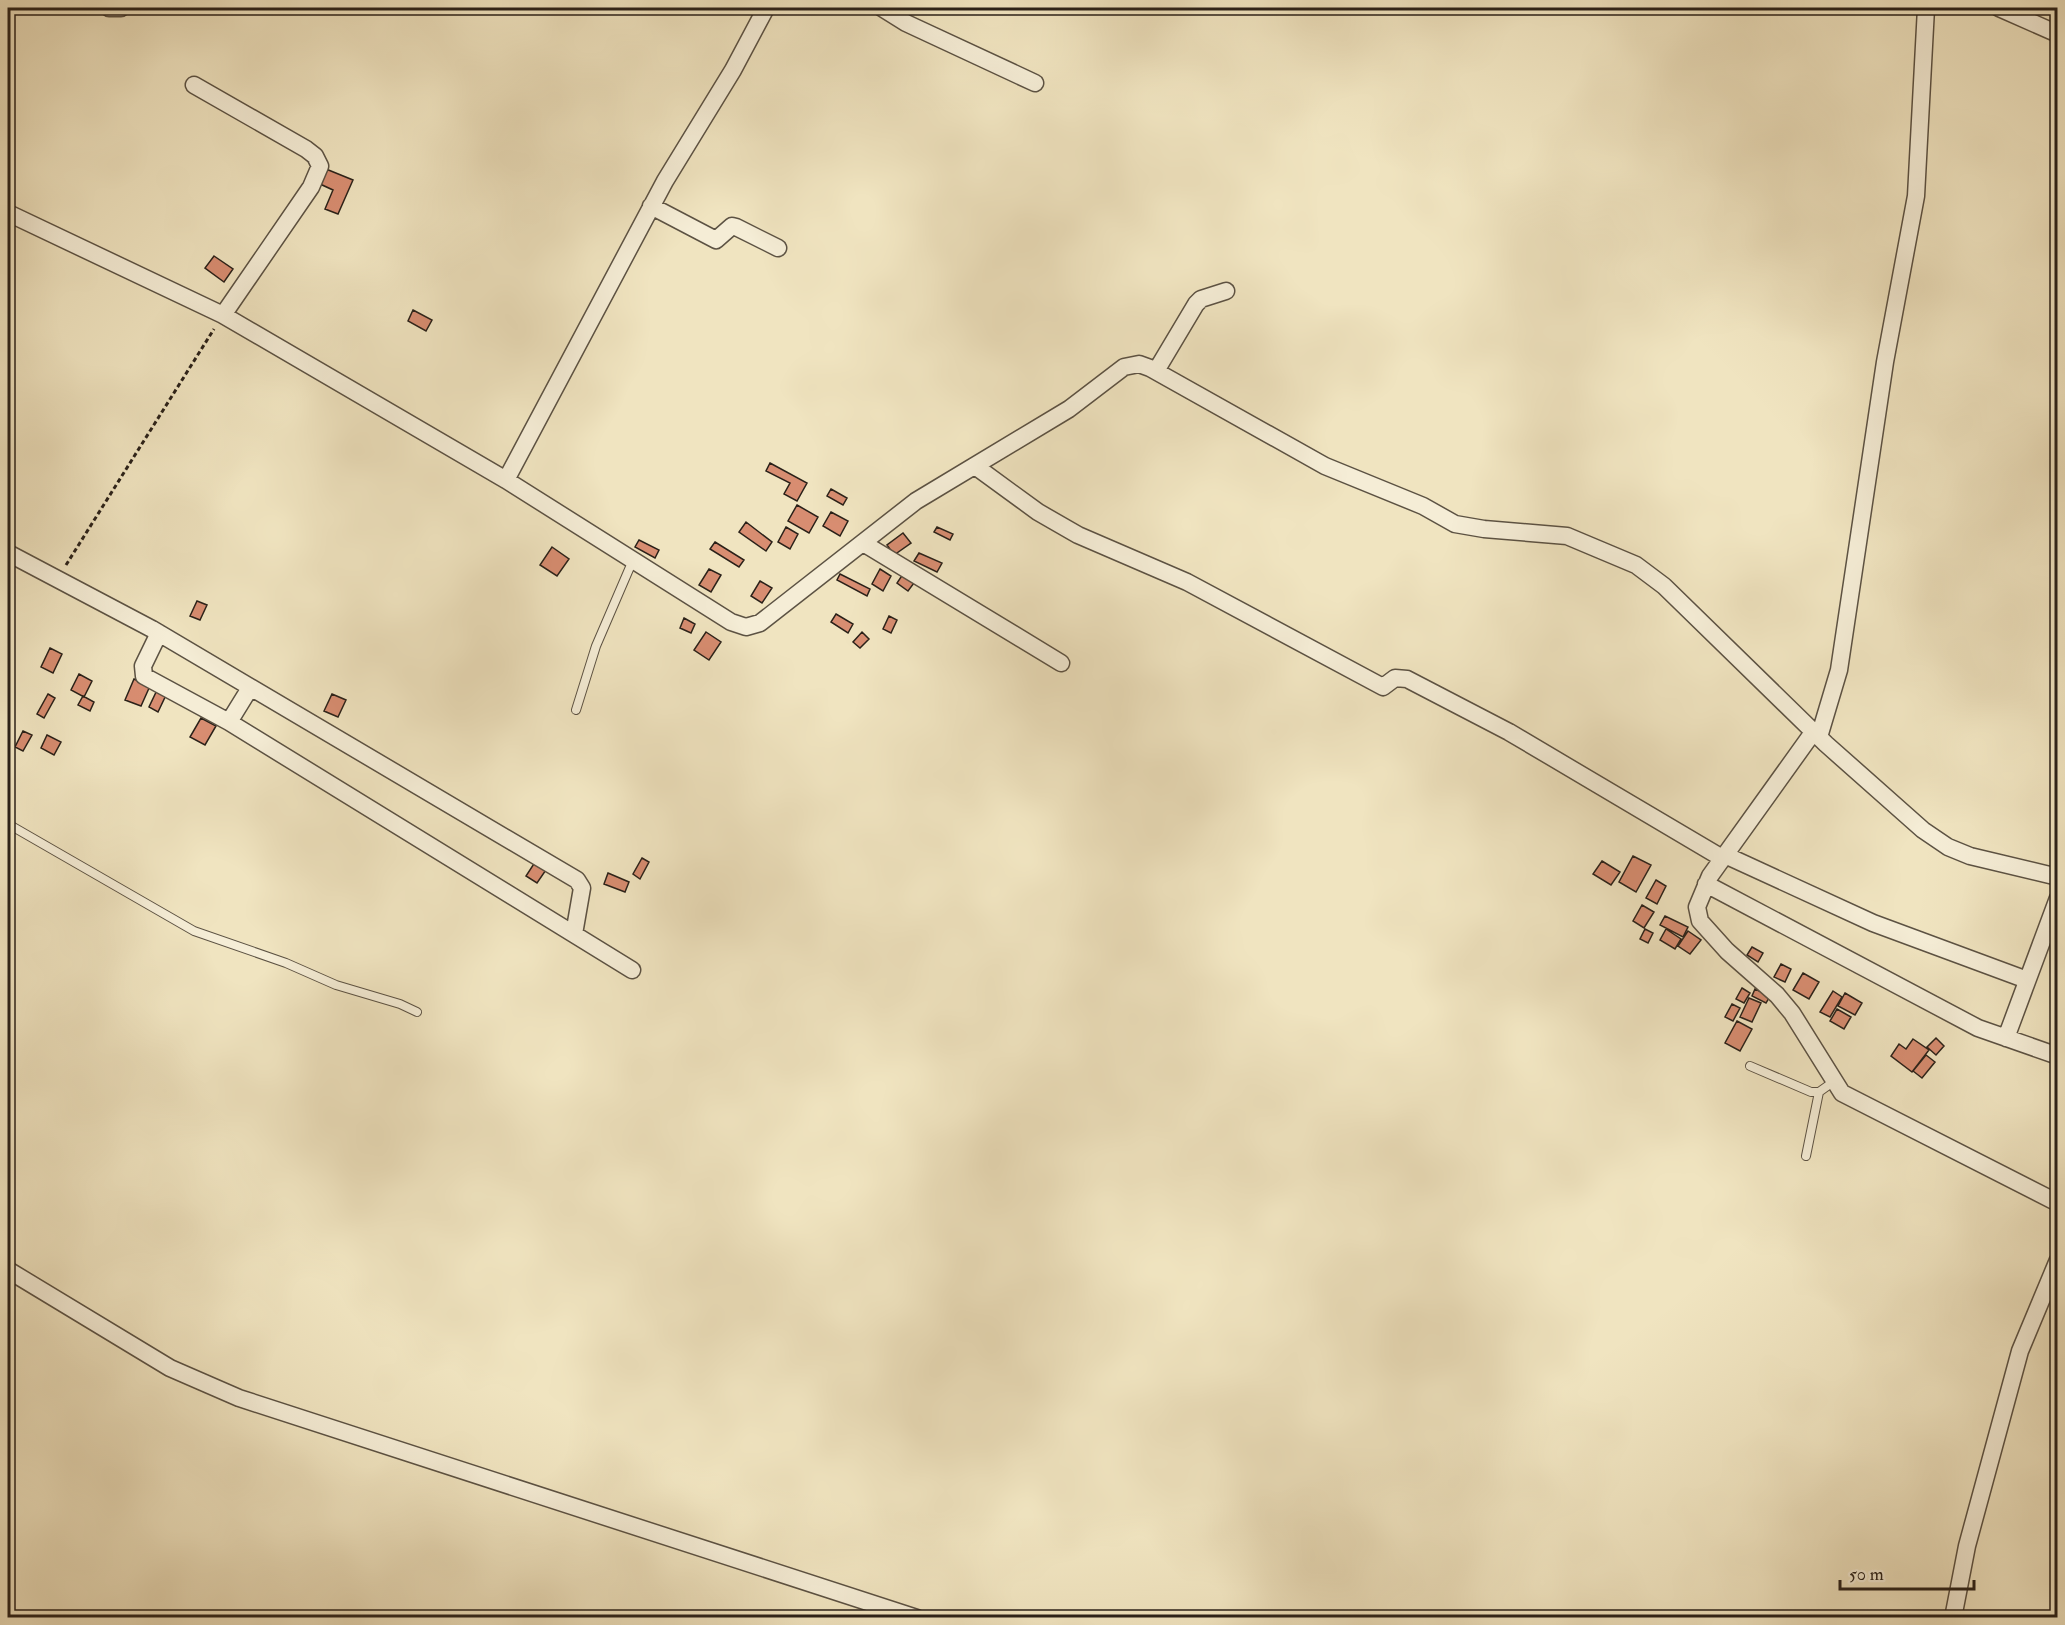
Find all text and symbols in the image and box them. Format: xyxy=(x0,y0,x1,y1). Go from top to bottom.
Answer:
scale bar xyxy=(1840,1553,1974,1591)
text: 50 m xyxy=(1849,1563,1884,1586)

